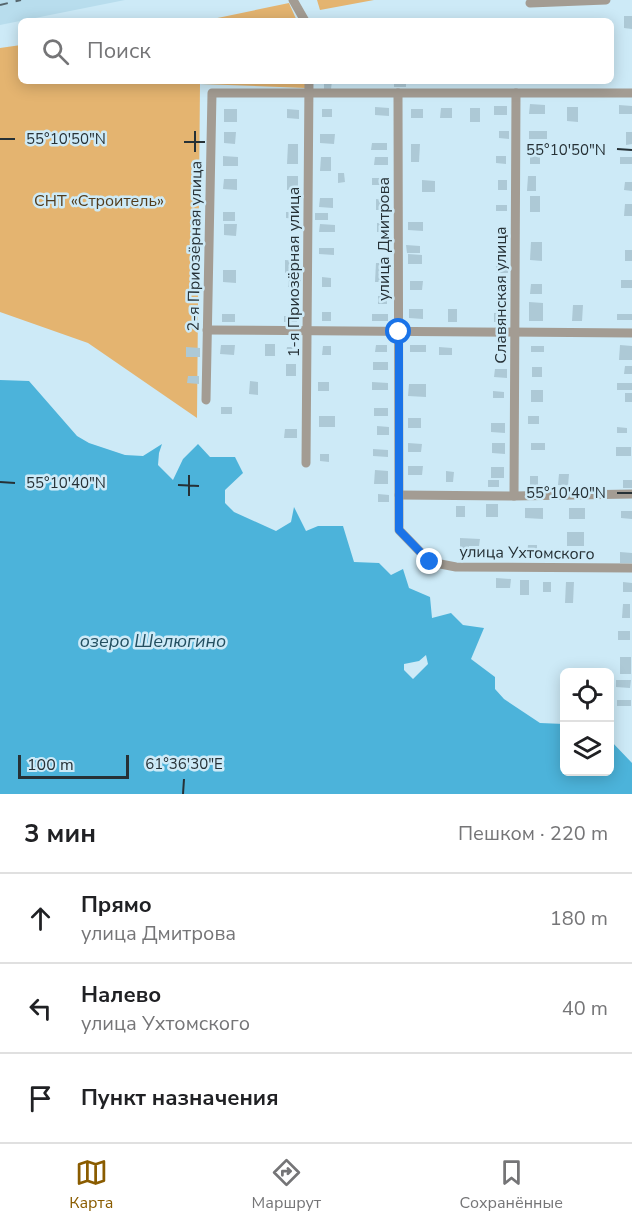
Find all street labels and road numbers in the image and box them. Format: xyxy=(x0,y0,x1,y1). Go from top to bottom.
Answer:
street label: 2-я Приозёрная улица xyxy=(183,161,207,331)
street label: улица Дмитрова xyxy=(373,177,395,301)
street label: 1-я Приозёрная улица xyxy=(283,187,305,357)
street label: Славянская улица xyxy=(490,226,512,364)
street label: улица Ухтомского xyxy=(459,541,595,565)

